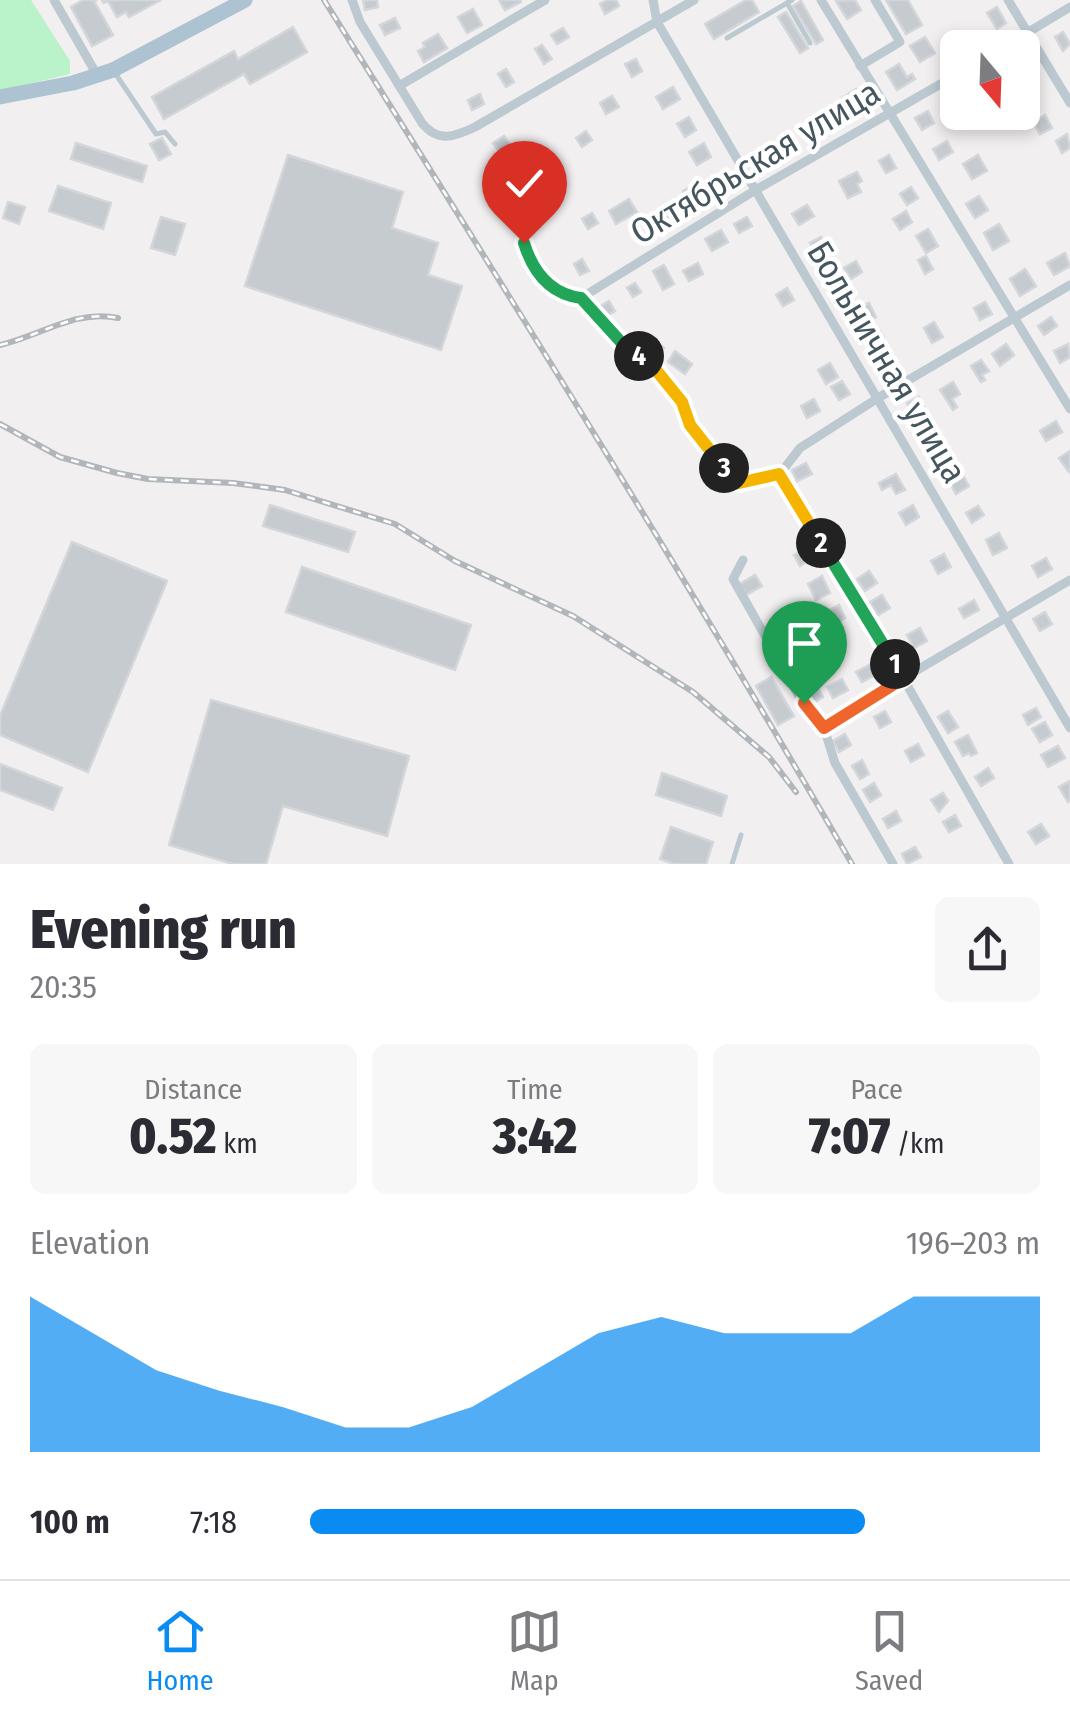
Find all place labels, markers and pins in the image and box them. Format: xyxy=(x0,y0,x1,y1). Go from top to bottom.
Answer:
pin xyxy=(482,141,567,244)
pin: 4 xyxy=(614,331,664,381)
pin: 3 xyxy=(699,443,749,493)
pin: 2 xyxy=(796,518,846,568)
pin xyxy=(762,601,847,704)
pin: 1 xyxy=(870,639,920,689)

